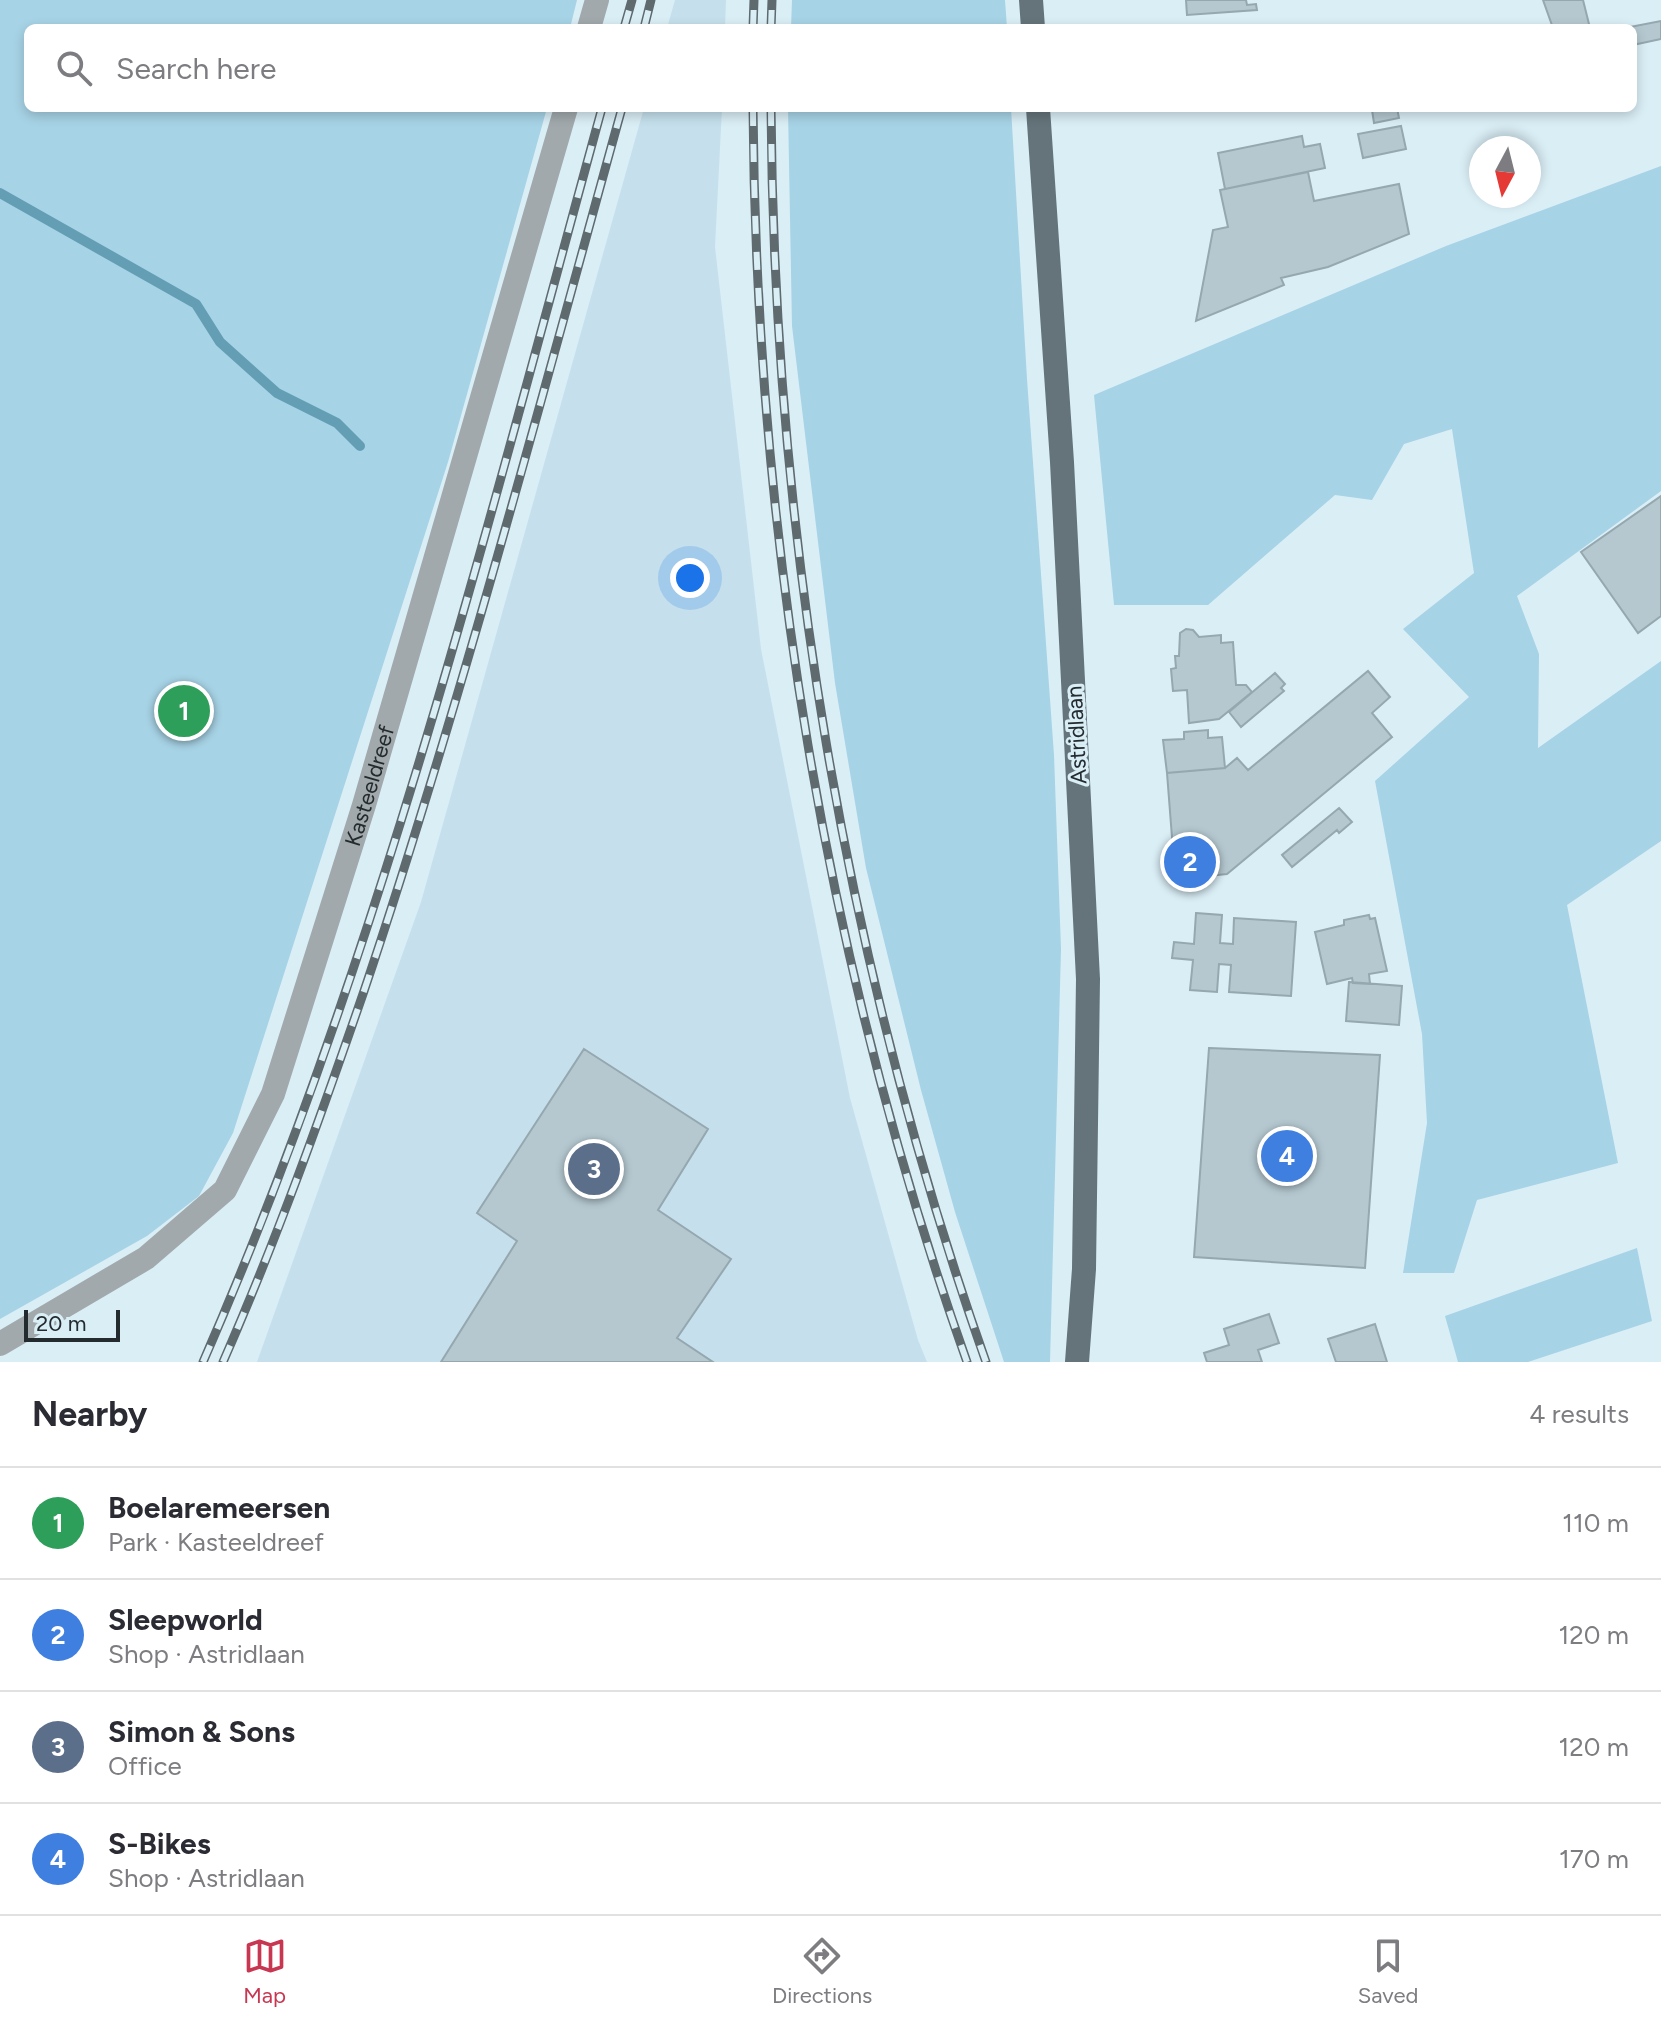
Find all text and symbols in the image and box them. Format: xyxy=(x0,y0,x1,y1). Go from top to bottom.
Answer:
search box xyxy=(24,24,1637,112)
icon: search xyxy=(52,46,96,90)
text: Search here xyxy=(116,50,276,87)
north arrow xyxy=(1469,136,1541,208)
your location xyxy=(670,558,710,598)
pin: 1 xyxy=(158,681,210,741)
street label: Astridlaan xyxy=(1060,685,1093,785)
street label: Kasteeldreef xyxy=(339,722,401,849)
pin: 2 xyxy=(1164,832,1216,892)
pin: 4 xyxy=(1261,1126,1313,1186)
pin: 3 xyxy=(568,1139,620,1199)
scale bar xyxy=(24,1306,120,1342)
text: 20 m xyxy=(36,1310,87,1337)
text: Nearby xyxy=(32,1394,147,1435)
text: 4 results xyxy=(1529,1398,1629,1430)
text: Boelaremeersen xyxy=(108,1489,330,1526)
text: 1 xyxy=(53,1507,63,1539)
text: 110 m xyxy=(1562,1507,1629,1539)
text: Park · Kasteeldreef xyxy=(108,1526,324,1558)
text: Sleepworld xyxy=(108,1601,263,1638)
text: 2 xyxy=(50,1619,66,1651)
text: 120 m xyxy=(1559,1619,1629,1651)
text: Shop · Astridlaan xyxy=(108,1638,305,1670)
text: Simon & Sons xyxy=(108,1713,295,1750)
text: 3 xyxy=(51,1731,65,1763)
text: 120 m xyxy=(1559,1731,1629,1763)
text: Office xyxy=(108,1750,182,1782)
text: S-Bikes xyxy=(108,1825,211,1862)
text: 4 xyxy=(50,1843,66,1875)
text: 170 m xyxy=(1559,1843,1629,1875)
text: Shop · Astridlaan xyxy=(108,1862,305,1894)
tab: Map xyxy=(243,1934,287,2009)
tab: Directions xyxy=(772,1934,872,2009)
tab: Saved xyxy=(1358,1934,1418,2009)

